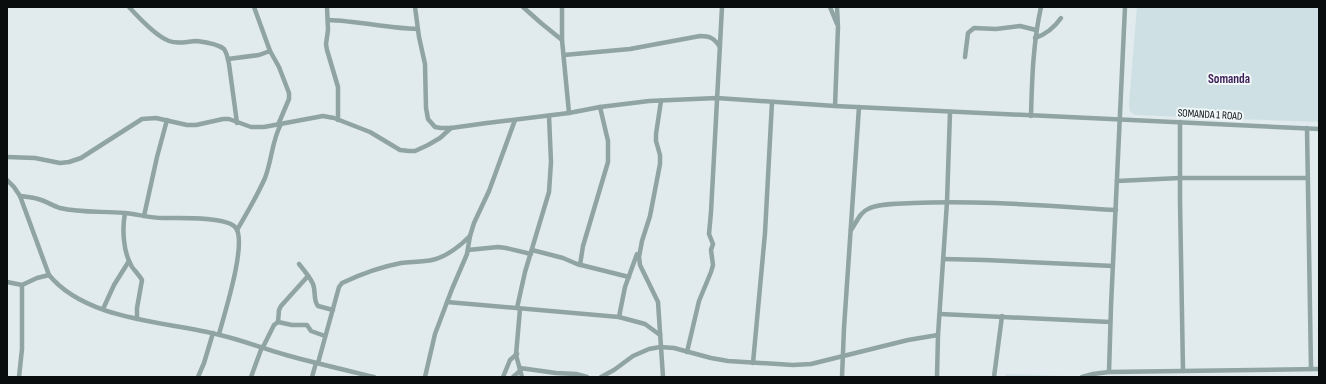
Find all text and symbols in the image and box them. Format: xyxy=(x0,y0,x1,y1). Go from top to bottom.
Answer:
district label: Somanda xyxy=(1208,71,1250,87)
street label: SOMANDA 1 ROAD xyxy=(1177,106,1243,123)

